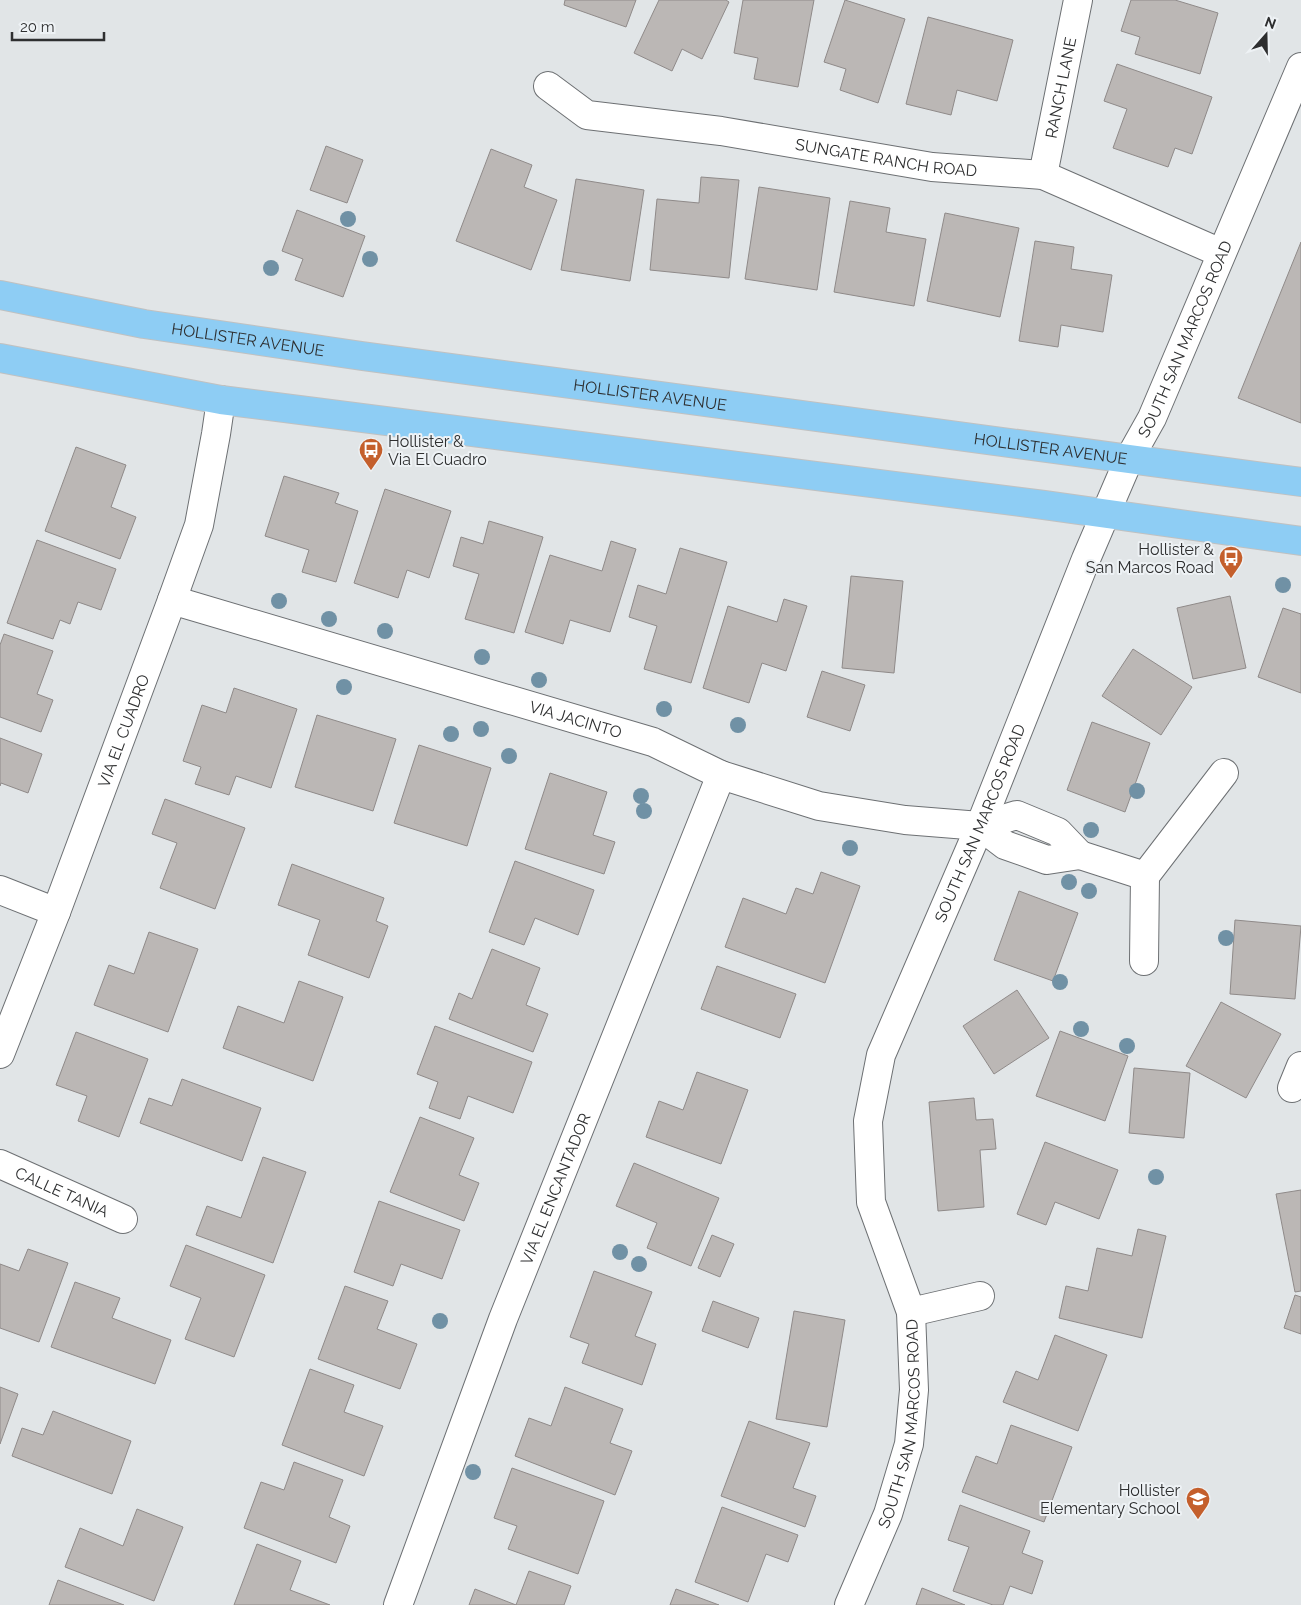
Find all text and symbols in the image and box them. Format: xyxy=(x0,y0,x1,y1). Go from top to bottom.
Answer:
scale bar xyxy=(12,10,105,42)
north arrow xyxy=(1241,10,1291,60)
text: N xyxy=(1263,13,1278,32)
text: 20 m xyxy=(20,18,55,36)
street label: RANCH LANE xyxy=(1042,35,1080,140)
street label: SUNGATE RANCH ROAD xyxy=(794,135,978,180)
street label: SOUTH SAN MARCOS ROAD xyxy=(1134,238,1236,441)
street label: HOLLISTER AVENUE xyxy=(170,319,326,360)
street label: HOLLISTER AVENUE xyxy=(572,375,728,415)
street label: HOLLISTER AVENUE xyxy=(973,429,1129,469)
place label: Hollister & Via El Cuadro xyxy=(388,432,487,469)
bus stop icon: Hollister & Via El Cuadro xyxy=(358,437,384,471)
place label: Hollister & San Marcos Road xyxy=(1086,540,1214,577)
bus stop icon: Hollister & San Marcos Road xyxy=(1218,545,1244,579)
street label: VIA EL CUADRO xyxy=(94,672,154,790)
street label: VIA JACINTO xyxy=(527,697,624,742)
street label: SOUTH SAN MARCOS ROAD xyxy=(931,721,1030,925)
street label: VIA EL ENCANTADOR xyxy=(517,1110,595,1267)
street label: CALLE TANIA xyxy=(12,1163,112,1221)
street label: SOUTH SAN MARCOS ROAD xyxy=(874,1319,924,1531)
place label: Hollister Elementary School xyxy=(1040,1481,1181,1518)
school or university icon: Hollister Elementary School xyxy=(1185,1486,1211,1520)

